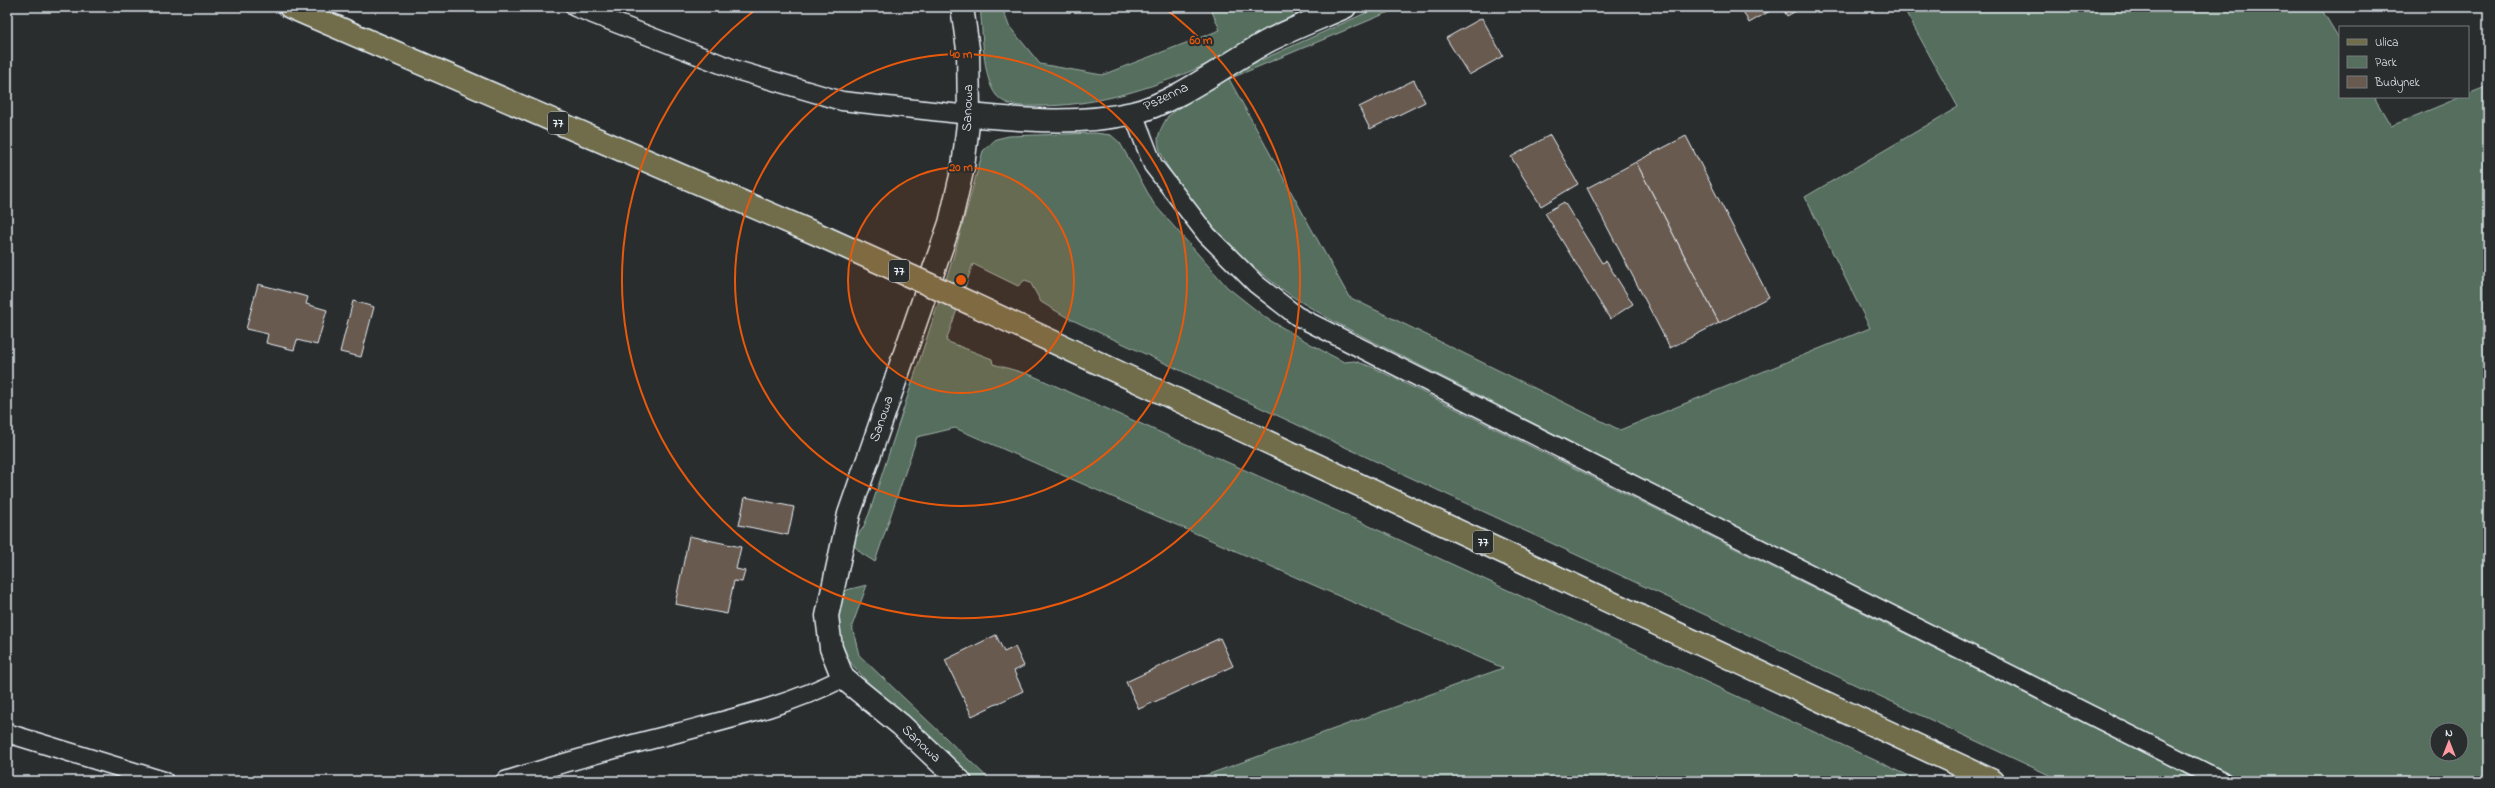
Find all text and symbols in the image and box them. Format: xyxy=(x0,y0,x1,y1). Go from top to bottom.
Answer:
legend xyxy=(2339,26,2469,98)
text: 60 m xyxy=(1189,32,1213,50)
text: Ulica xyxy=(2375,34,2399,52)
text: 40 m xyxy=(949,46,973,64)
text: Park xyxy=(2375,54,2397,72)
text: Budynek xyxy=(2374,74,2421,93)
street label: Pszenna xyxy=(1140,77,1192,117)
street label: Sanowa xyxy=(957,84,979,132)
road number: 77 xyxy=(548,112,568,134)
text: 20 m xyxy=(948,159,973,177)
road number: 77 xyxy=(889,260,909,282)
centre of rings xyxy=(954,273,968,287)
street label: Sanowa xyxy=(864,393,900,445)
road number: 77 xyxy=(1473,531,1493,553)
street label: Sanowa xyxy=(896,720,946,768)
north arrow xyxy=(2429,722,2469,762)
text: N xyxy=(2445,725,2453,741)

